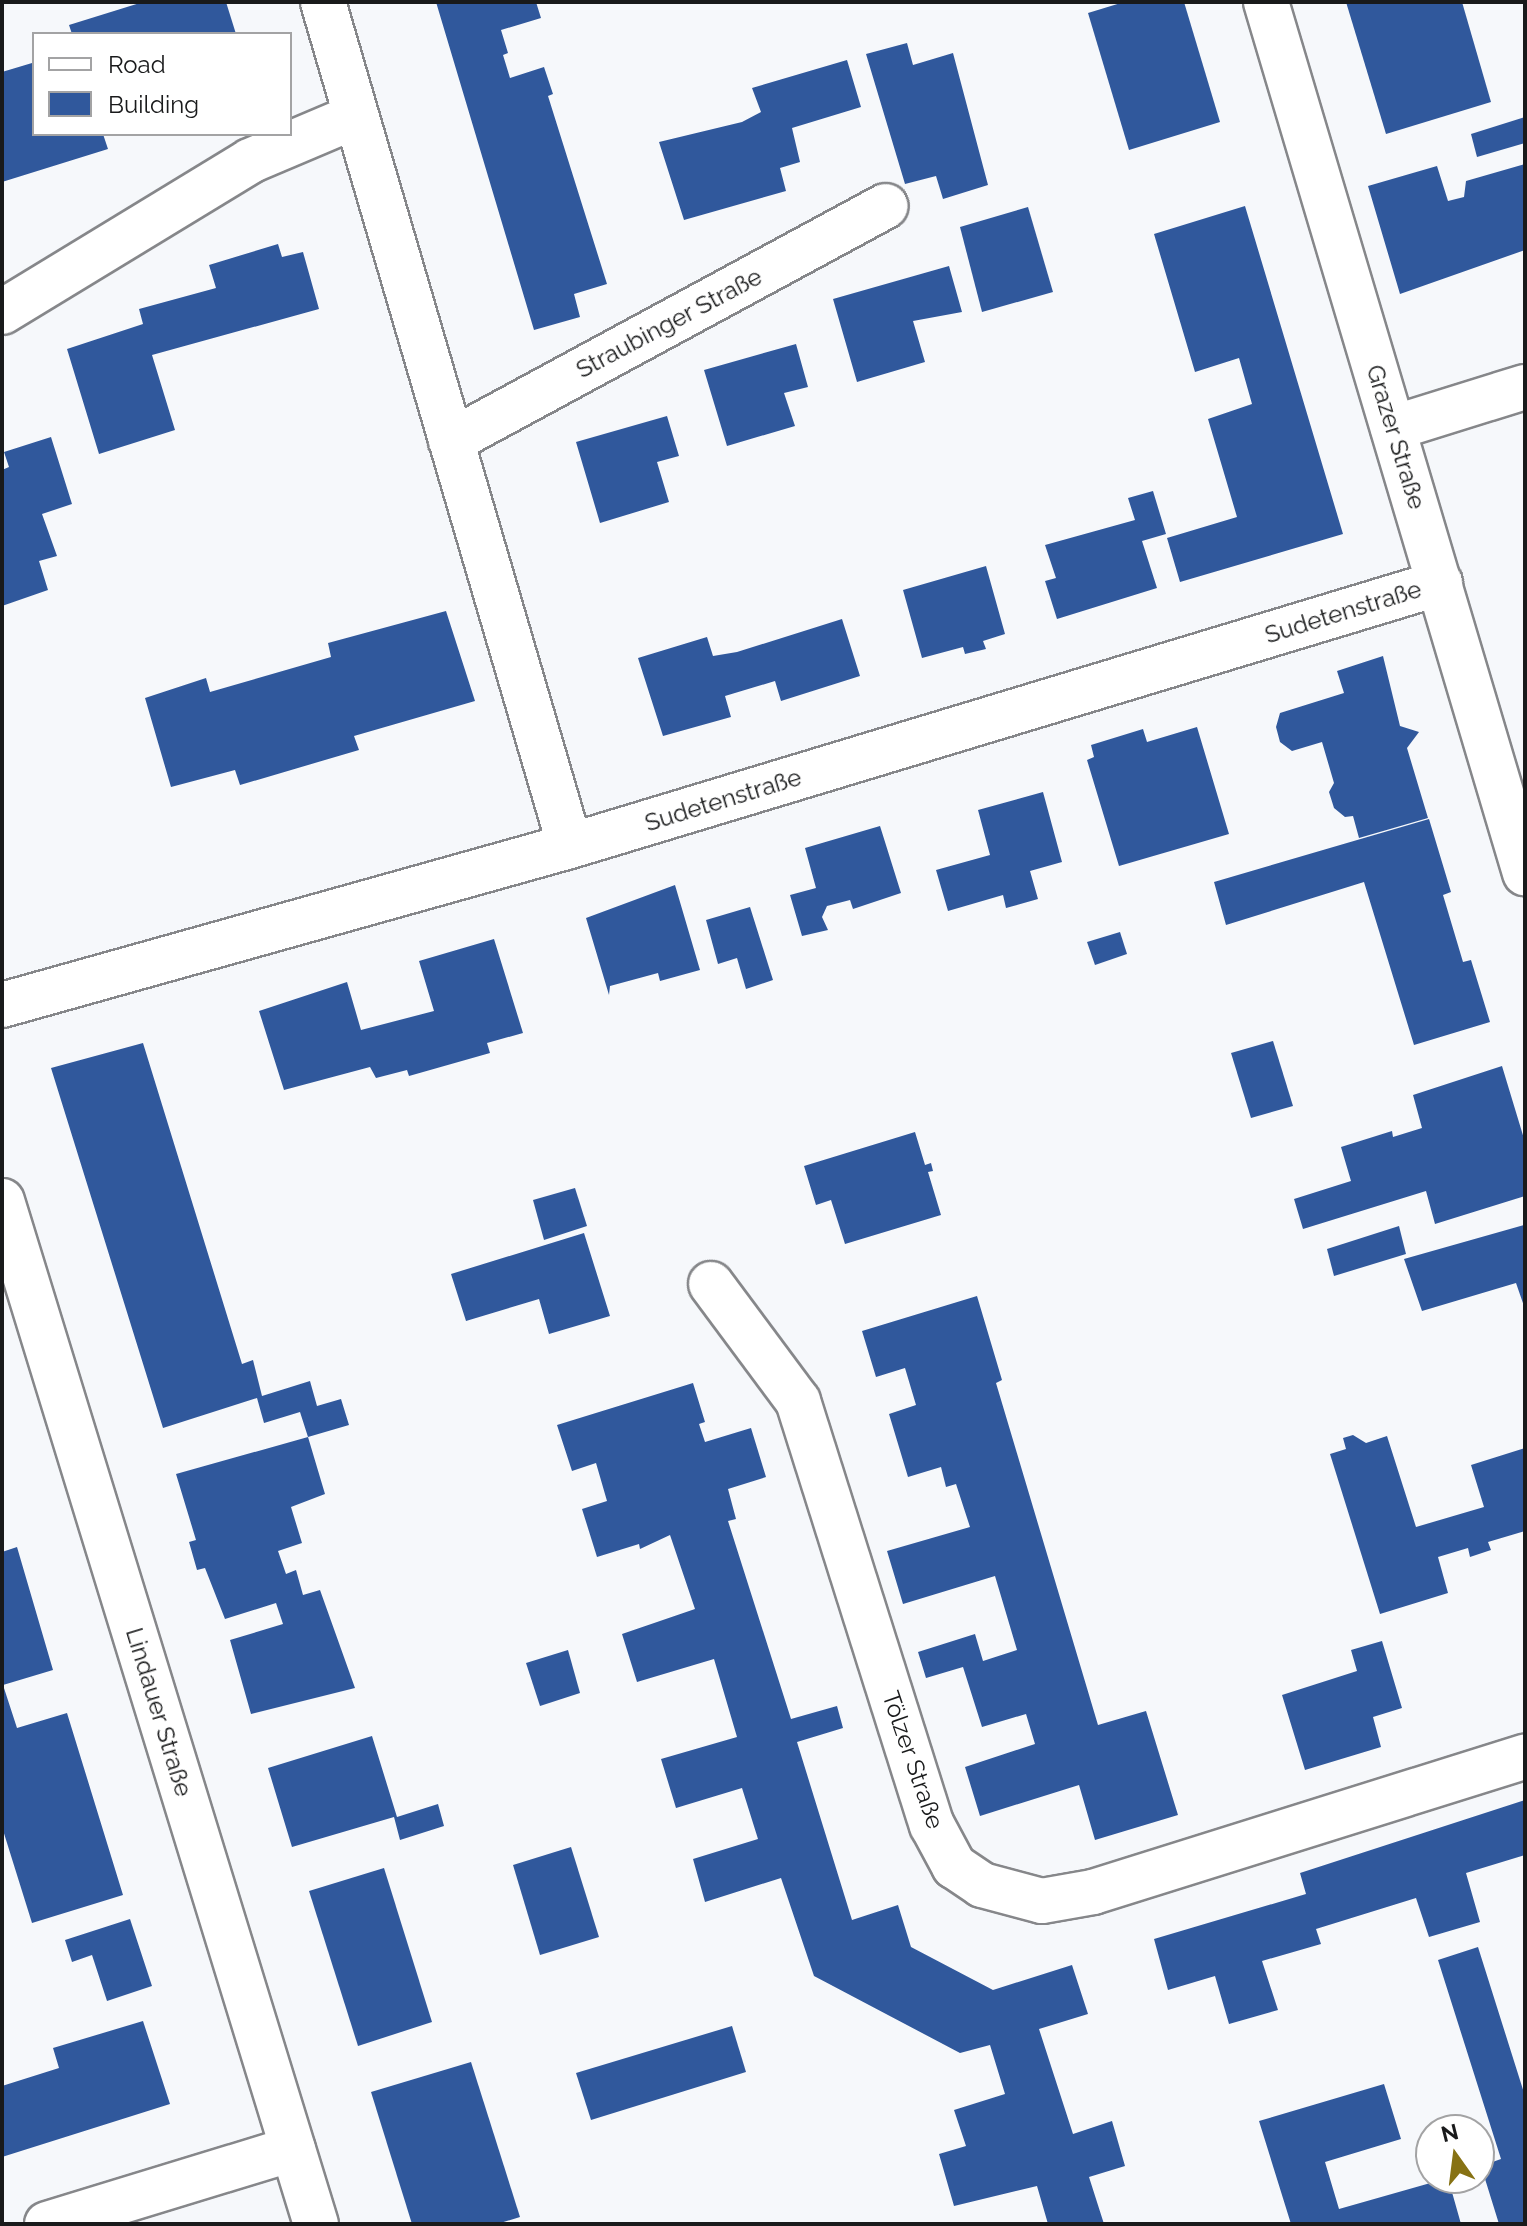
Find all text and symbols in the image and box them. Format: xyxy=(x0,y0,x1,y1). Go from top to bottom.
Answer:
legend xyxy=(32,32,292,136)
text: Road xyxy=(108,50,166,79)
text: Building xyxy=(108,90,199,119)
street label: Straubinger Straße xyxy=(571,262,767,384)
street label: Grazer Straße xyxy=(1360,361,1432,513)
street label: Sudetenstraße xyxy=(1261,575,1425,649)
street label: Sudetenstraße xyxy=(641,763,805,837)
street label: Lindauer Straße xyxy=(120,1624,198,1800)
street label: Tölzer Straße xyxy=(876,1687,950,1833)
north arrow xyxy=(1415,2114,1495,2194)
text: N xyxy=(1438,2118,1461,2147)

